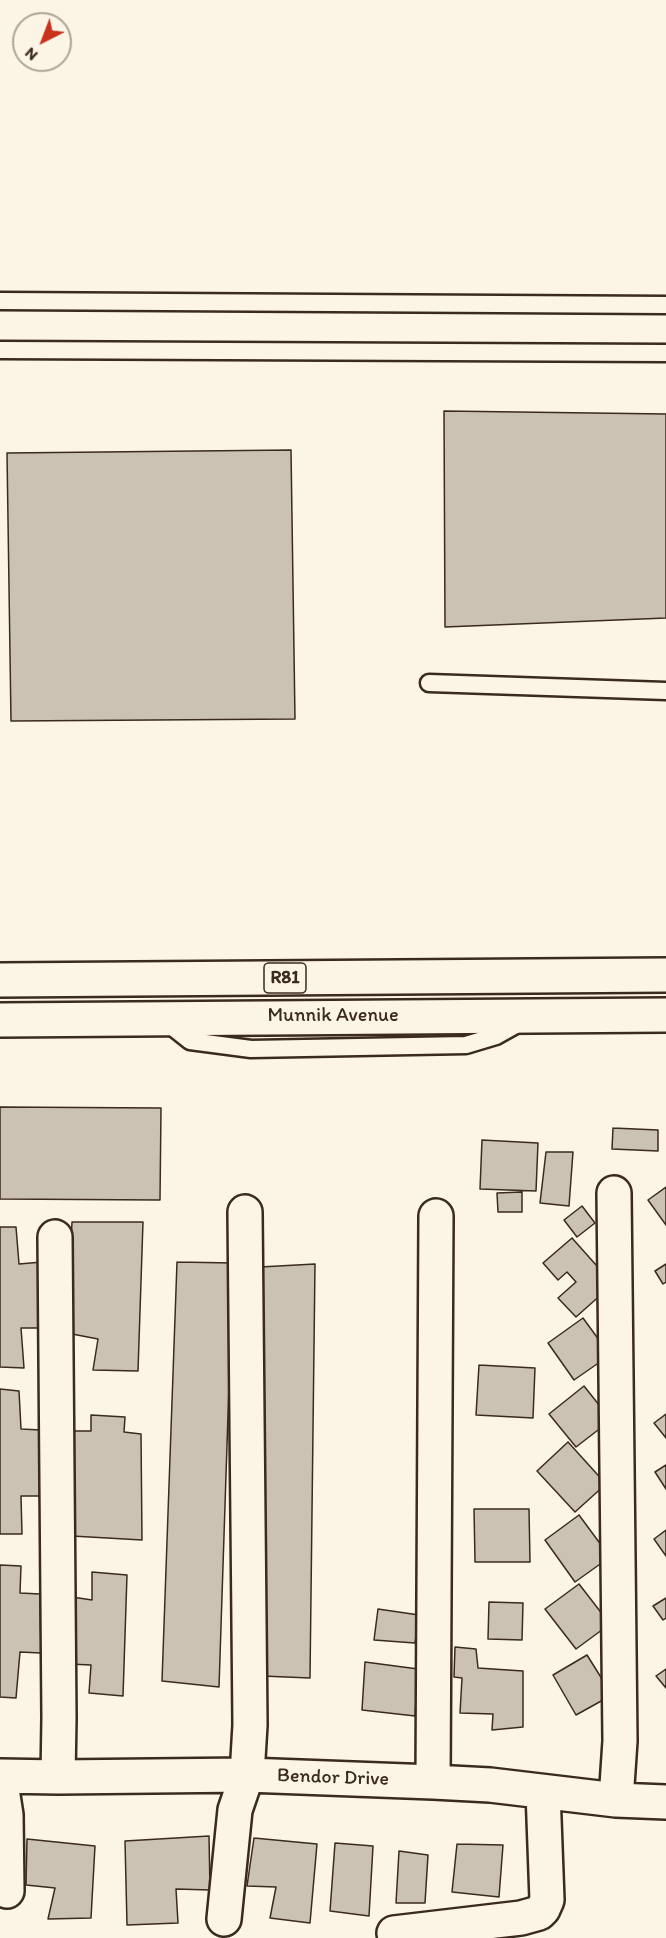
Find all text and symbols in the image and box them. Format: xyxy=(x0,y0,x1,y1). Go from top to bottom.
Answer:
north arrow xyxy=(12,12,72,72)
text: N xyxy=(21,44,41,65)
road number: R81 xyxy=(264,963,306,993)
street label: Munnik Avenue xyxy=(267,1004,399,1028)
street label: Bendor Drive xyxy=(277,1764,389,1792)

